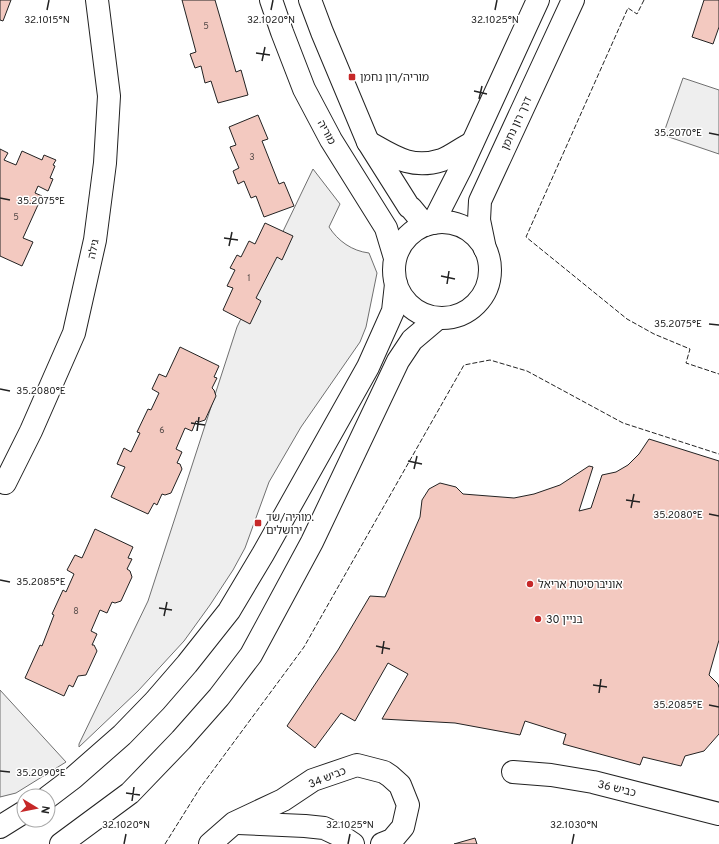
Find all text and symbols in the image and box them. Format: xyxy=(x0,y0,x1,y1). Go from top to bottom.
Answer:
text: 32.1015°N xyxy=(24,14,70,27)
text: 32.1020°N xyxy=(247,14,295,27)
text: 32.1025°N xyxy=(471,14,519,27)
house number: 5 xyxy=(203,21,209,32)
place label: מוריה/רון נחמן xyxy=(360,71,429,85)
marker: מוריה/רון נחמן xyxy=(347,72,357,82)
street label: דרך רון נחמן xyxy=(498,94,535,152)
street label: מוריה xyxy=(314,118,339,147)
text: 35.2070°E xyxy=(654,127,702,140)
house number: 3 xyxy=(249,152,255,163)
text: 35.2075°E xyxy=(17,195,65,208)
house number: 5 xyxy=(13,212,19,223)
street label: גילה xyxy=(85,238,103,260)
house number: 1 xyxy=(247,273,251,284)
text: 35.2075°E xyxy=(654,318,702,331)
text: 35.2080°E xyxy=(16,385,66,398)
house number: 6 xyxy=(159,425,165,436)
text: 35.2080°E xyxy=(653,509,703,522)
place label: מוריה/שד. ירושלים xyxy=(266,511,314,538)
marker: מוריה/שד. ירושלים xyxy=(253,518,263,528)
text: 35.2085°E xyxy=(16,576,66,589)
place label: אוניברסיטת אריאל xyxy=(538,578,622,592)
marker: אוניברסיטת אריאל xyxy=(525,579,535,589)
house number: 8 xyxy=(73,606,79,617)
place label: בניין 30 xyxy=(546,613,583,627)
marker: בניין 30 xyxy=(533,614,543,624)
text: 35.2085°E xyxy=(653,699,703,712)
street label: כביש 34 xyxy=(307,764,349,792)
text: 35.2090°E xyxy=(16,767,66,780)
street label: כביש 36 xyxy=(596,777,638,801)
north arrow xyxy=(16,788,56,828)
text: N xyxy=(37,804,52,815)
text: 32.1020°N xyxy=(102,819,150,832)
text: 32.1025°N xyxy=(326,819,374,832)
text: 32.1030°N xyxy=(550,819,598,832)

